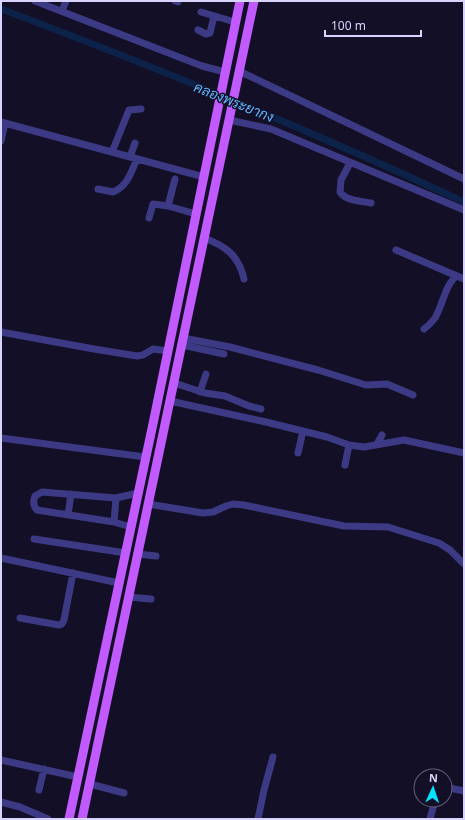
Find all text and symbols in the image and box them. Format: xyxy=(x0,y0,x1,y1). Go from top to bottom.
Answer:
scale bar xyxy=(325,12,421,38)
text: 100 m xyxy=(331,17,366,34)
water label: คลองพระยากง xyxy=(191,77,277,126)
north arrow xyxy=(413,768,453,808)
text: N xyxy=(429,770,438,785)

